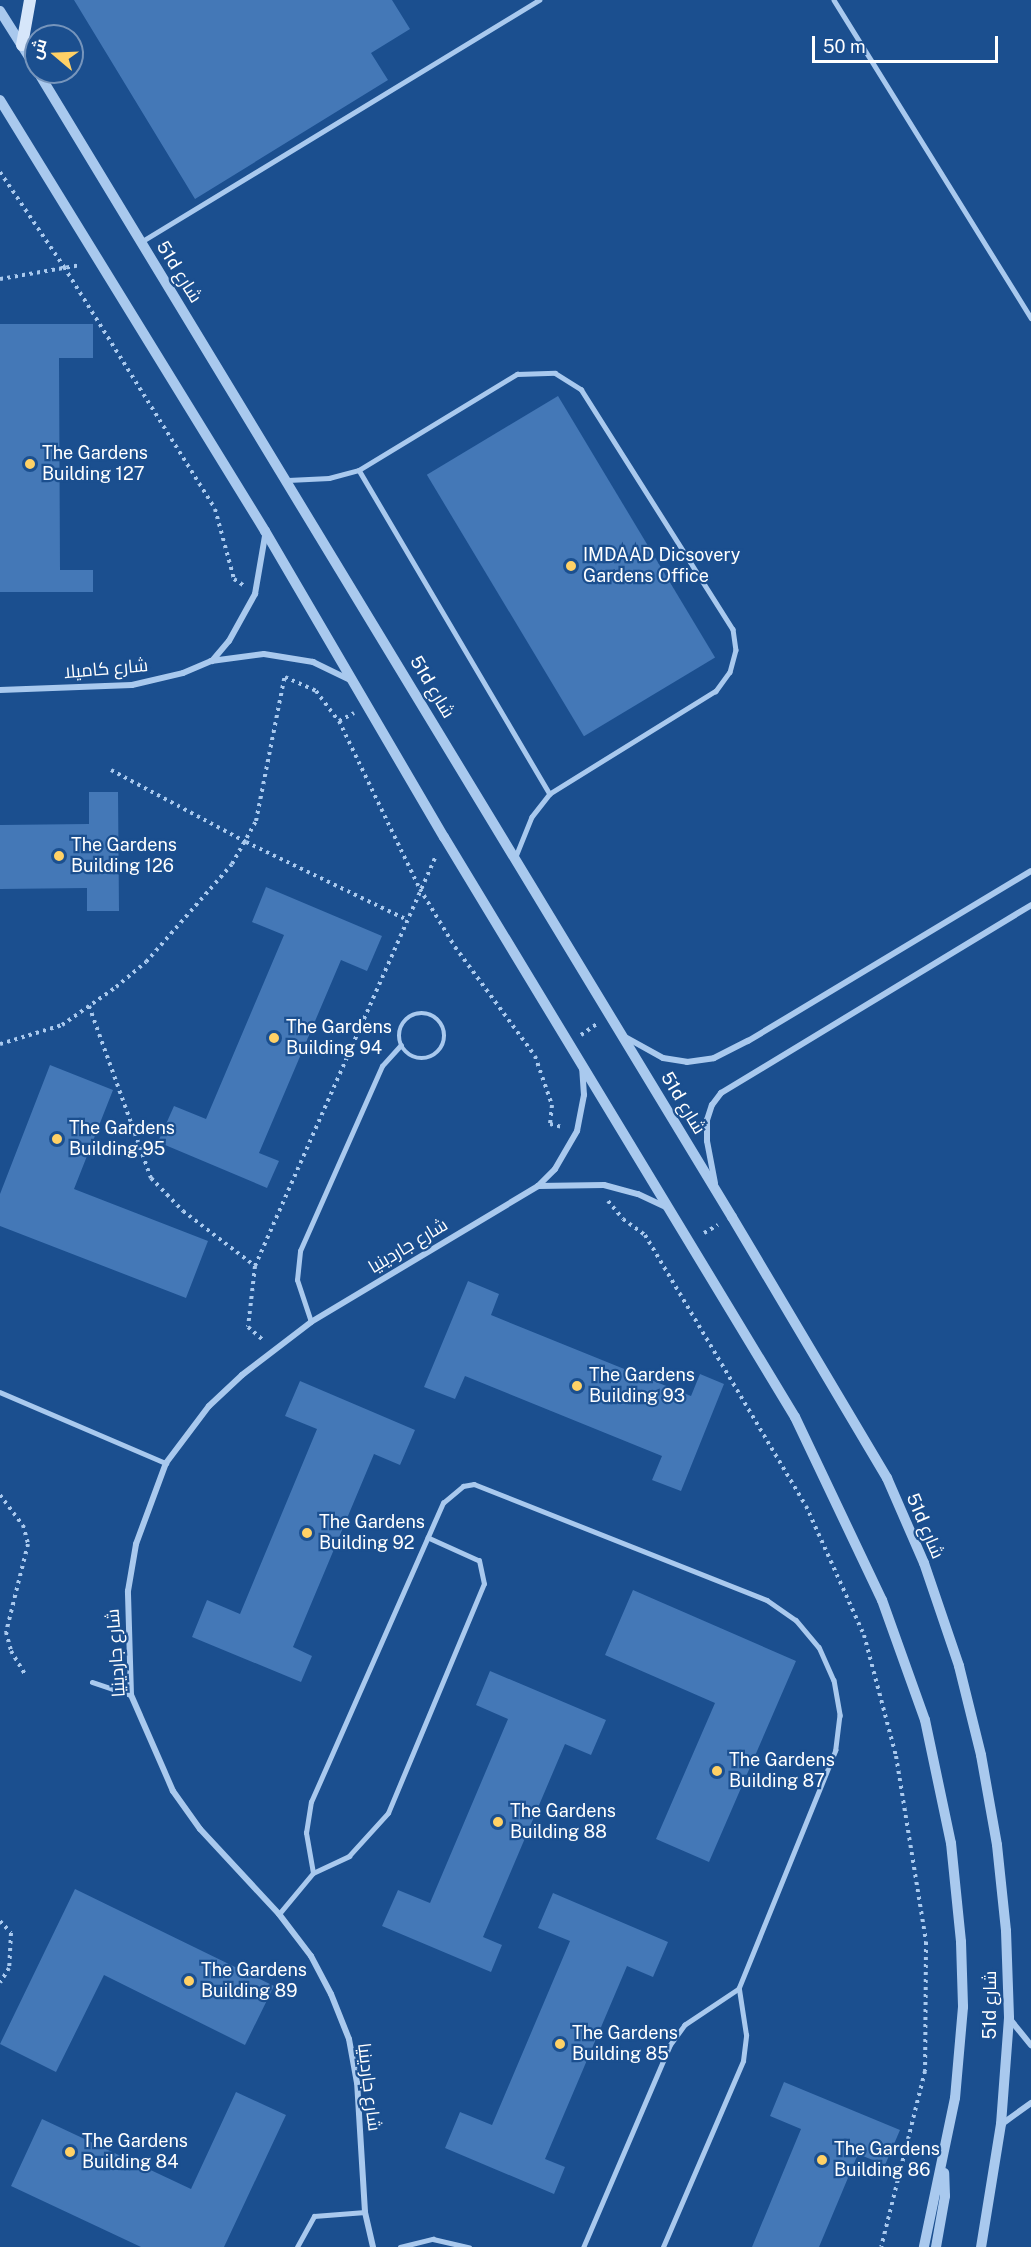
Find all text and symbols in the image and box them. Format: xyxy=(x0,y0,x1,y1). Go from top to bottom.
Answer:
north arrow xyxy=(24,24,84,84)
scale bar xyxy=(815,24,1001,62)
text: ش xyxy=(26,36,51,61)
text: 50 m xyxy=(823,36,866,57)
street label: 51d شارع xyxy=(152,237,206,307)
place label: The Gardens Building 127 xyxy=(42,443,148,486)
marker: The Gardens Building 127 xyxy=(23,457,37,471)
place label: IMDAAD Dicsovery Gardens Office xyxy=(583,545,740,588)
marker: IMDAAD Dicsovery Gardens Office xyxy=(564,559,578,573)
street label: 51d شارع xyxy=(405,652,459,722)
street label: شارع كاميلا xyxy=(63,655,149,683)
place label: The Gardens Building 126 xyxy=(71,835,177,878)
marker: The Gardens Building 126 xyxy=(52,849,66,863)
place label: The Gardens Building 94 xyxy=(286,1017,392,1060)
marker: The Gardens Building 94 xyxy=(267,1031,281,1045)
street label: 51d شارع xyxy=(656,1068,710,1138)
place label: The Gardens Building 95 xyxy=(69,1118,175,1160)
marker: The Gardens Building 95 xyxy=(50,1132,64,1146)
street label: شارع جاردينيا xyxy=(364,1214,452,1278)
place label: The Gardens Building 93 xyxy=(589,1365,695,1408)
marker: The Gardens Building 93 xyxy=(570,1379,584,1393)
street label: 51d شارع xyxy=(902,1490,948,1562)
place label: The Gardens Building 92 xyxy=(319,1512,425,1555)
marker: The Gardens Building 92 xyxy=(300,1526,314,1540)
street label: شارع جاردينيا xyxy=(102,1608,130,1698)
place label: The Gardens Building 87 xyxy=(729,1750,835,1792)
marker: The Gardens Building 87 xyxy=(710,1764,724,1778)
place label: The Gardens Building 88 xyxy=(510,1801,616,1844)
marker: The Gardens Building 88 xyxy=(491,1815,505,1829)
place label: The Gardens Building 89 xyxy=(201,1960,307,2002)
street label: 51d شارع xyxy=(979,1971,1001,2039)
marker: The Gardens Building 89 xyxy=(182,1974,196,1988)
place label: The Gardens Building 85 xyxy=(572,2023,678,2066)
marker: The Gardens Building 85 xyxy=(553,2037,567,2051)
street label: شارع جاردينيا xyxy=(353,2042,385,2132)
place label: The Gardens Building 84 xyxy=(82,2131,188,2174)
place label: The Gardens Building 86 xyxy=(834,2139,940,2182)
marker: The Gardens Building 84 xyxy=(63,2145,77,2159)
marker: The Gardens Building 86 xyxy=(815,2153,829,2167)

